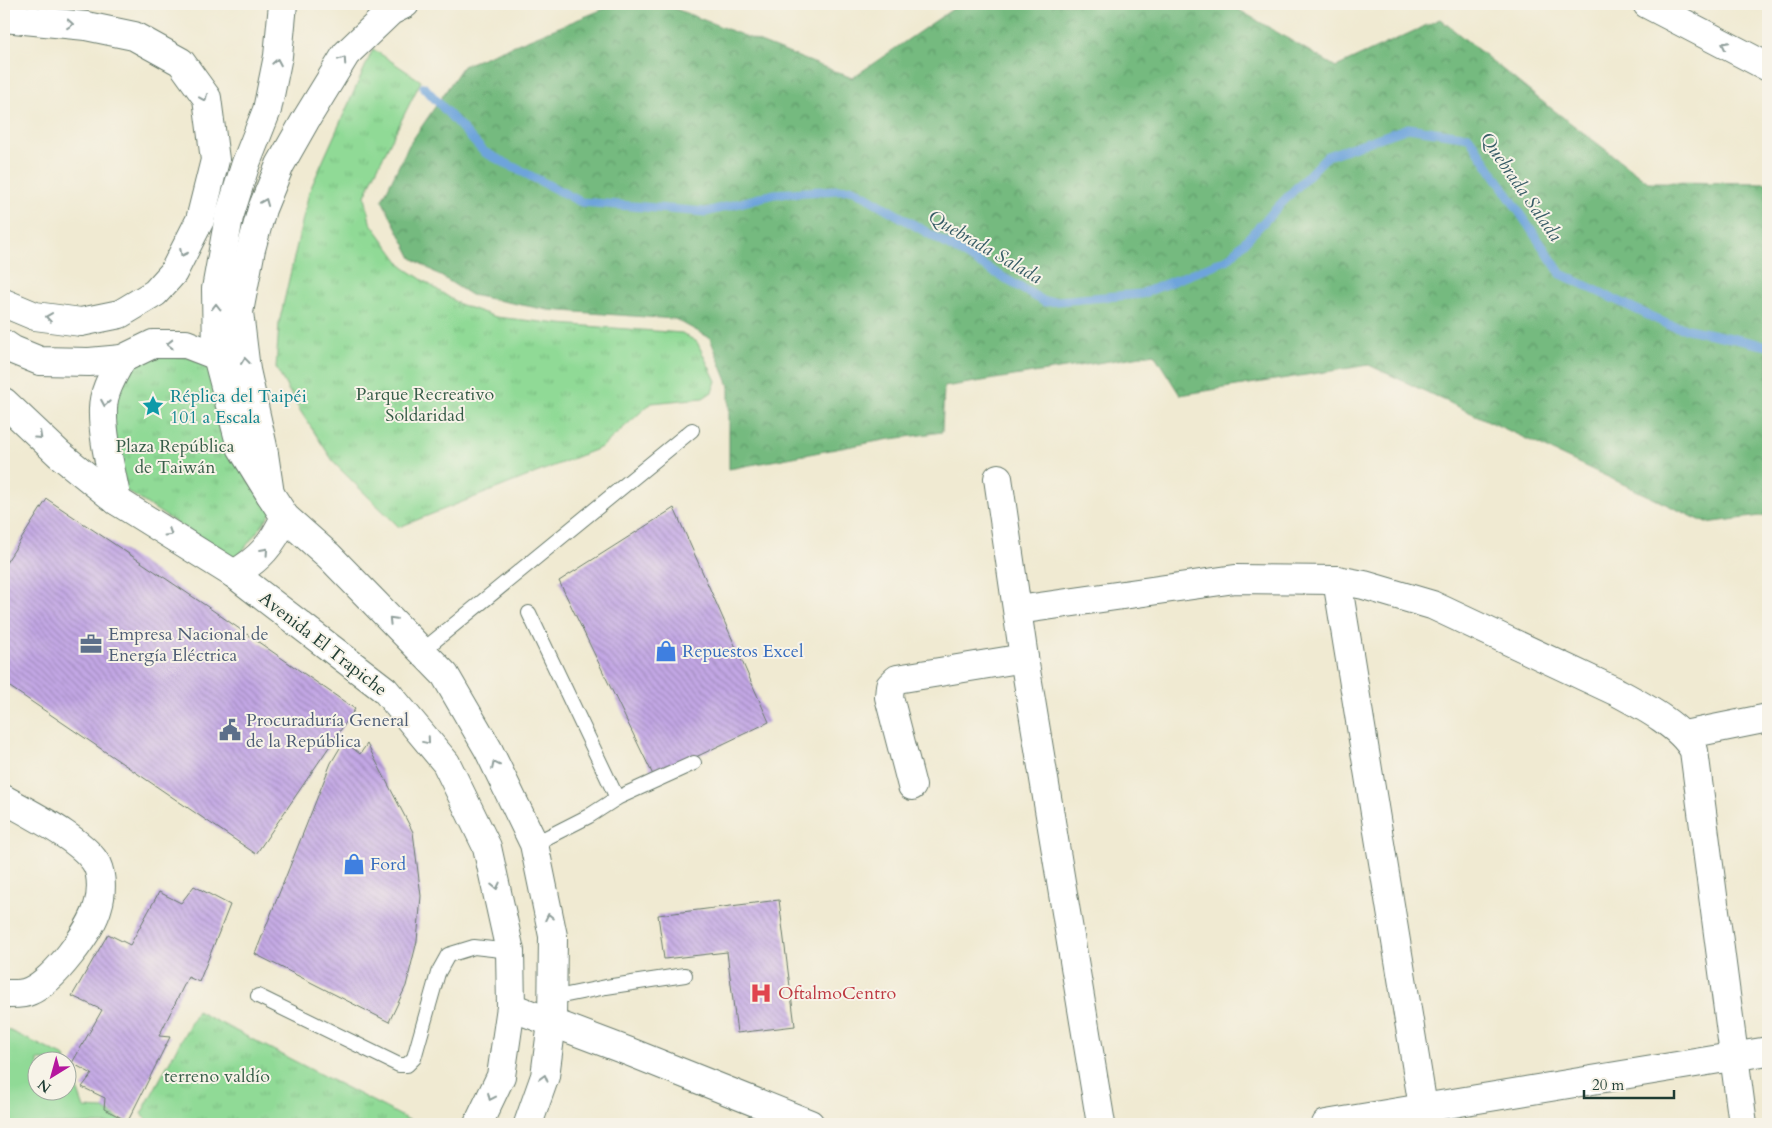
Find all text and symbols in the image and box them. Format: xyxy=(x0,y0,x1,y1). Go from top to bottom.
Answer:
one-way arrow xyxy=(66,18,74,29)
one-way arrow xyxy=(1721,41,1730,51)
one-way arrow xyxy=(337,56,346,66)
one-way arrow xyxy=(272,57,282,66)
one-way arrow xyxy=(198,93,209,102)
water label: Quebrada Salada xyxy=(1474,127,1569,247)
one-way arrow xyxy=(259,198,269,207)
water label: Quebrada Salada xyxy=(923,204,1047,290)
one-way arrow xyxy=(179,248,189,257)
one-way arrow xyxy=(211,303,221,310)
one-way arrow xyxy=(44,313,53,323)
one-way arrow xyxy=(166,339,174,349)
one-way arrow xyxy=(240,356,251,364)
park label: Parque Recreativo Soldaridad xyxy=(356,382,494,428)
place label: Réplica del Taipéi 101 a Escala xyxy=(170,384,307,430)
place icon: Réplica del Taipéi 101 a Escala xyxy=(140,393,166,419)
one-way arrow xyxy=(100,399,110,408)
one-way arrow xyxy=(33,430,42,439)
park label: Plaza República de Taiwán xyxy=(115,434,235,480)
one-way arrow xyxy=(163,527,172,536)
one-way arrow xyxy=(259,547,268,556)
street label: Avenida El Trapiche xyxy=(254,586,392,702)
one-way arrow xyxy=(389,616,398,625)
place label: Empresa Nacional de Energía Eléctrica xyxy=(108,622,269,668)
office icon: Empresa Nacional de Energía Eléctrica xyxy=(78,631,104,657)
shop icon: Repuestos Excel xyxy=(653,638,679,664)
place label: Repuestos Excel xyxy=(682,639,804,664)
place label: Procuraduría General de la República xyxy=(246,708,409,754)
public building icon: Procuraduría General de la República xyxy=(217,717,243,743)
one-way arrow xyxy=(421,735,430,744)
one-way arrow xyxy=(491,761,502,770)
shop icon: Ford xyxy=(341,851,367,877)
place label: Ford xyxy=(370,852,407,877)
one-way arrow xyxy=(490,882,500,891)
one-way arrow xyxy=(544,912,555,921)
hospital icon: OftalmoCentro xyxy=(748,980,774,1006)
place label: OftalmoCentro xyxy=(778,981,896,1006)
north arrow xyxy=(28,1050,78,1100)
park label: terreno valdío xyxy=(164,1064,270,1089)
scale bar xyxy=(1584,1068,1674,1100)
text: N xyxy=(34,1075,55,1097)
one-way arrow xyxy=(538,1075,548,1083)
text: 20 m xyxy=(1592,1075,1624,1095)
one-way arrow xyxy=(487,1092,497,1101)

